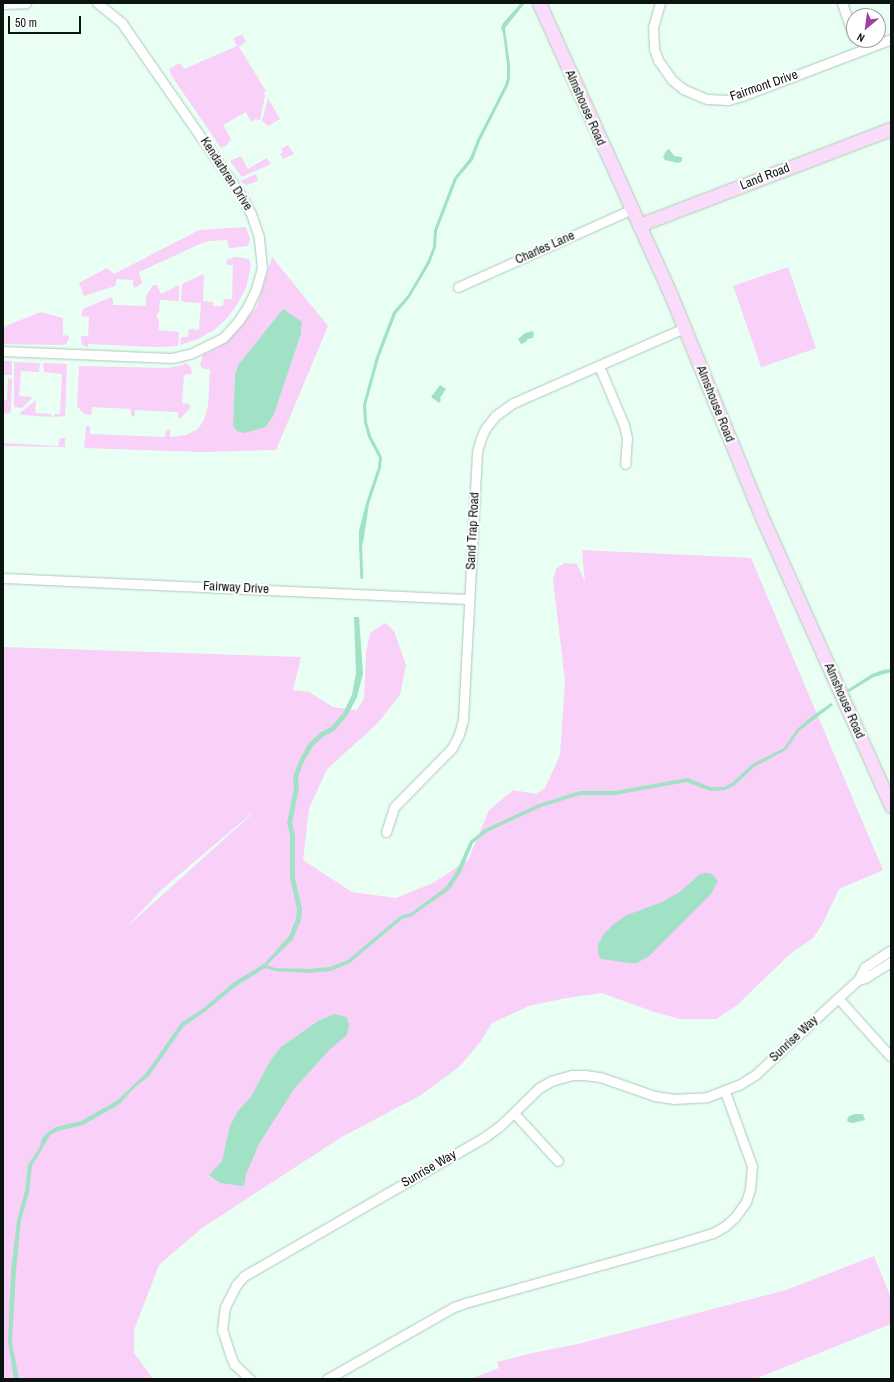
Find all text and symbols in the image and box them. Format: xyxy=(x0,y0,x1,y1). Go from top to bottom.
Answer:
scale bar xyxy=(10,8,83,34)
north arrow xyxy=(846,8,886,48)
text: 50 m xyxy=(15,15,37,31)
text: N xyxy=(854,30,867,45)
street label: Fairmont Drive xyxy=(728,67,800,105)
street label: Almshouse Road xyxy=(561,68,609,148)
street label: Kendarbren Drive xyxy=(197,134,255,214)
street label: Land Road xyxy=(738,160,792,194)
street label: Charles Lane xyxy=(513,228,577,268)
street label: Almshouse Road xyxy=(693,363,737,445)
street label: Sand Trap Road xyxy=(463,492,483,570)
street label: Fairway Drive xyxy=(203,578,269,598)
street label: Almshouse Road xyxy=(820,661,868,741)
street label: Sunrise Way xyxy=(767,1013,821,1065)
street label: Sunrise Way xyxy=(399,1147,459,1191)

